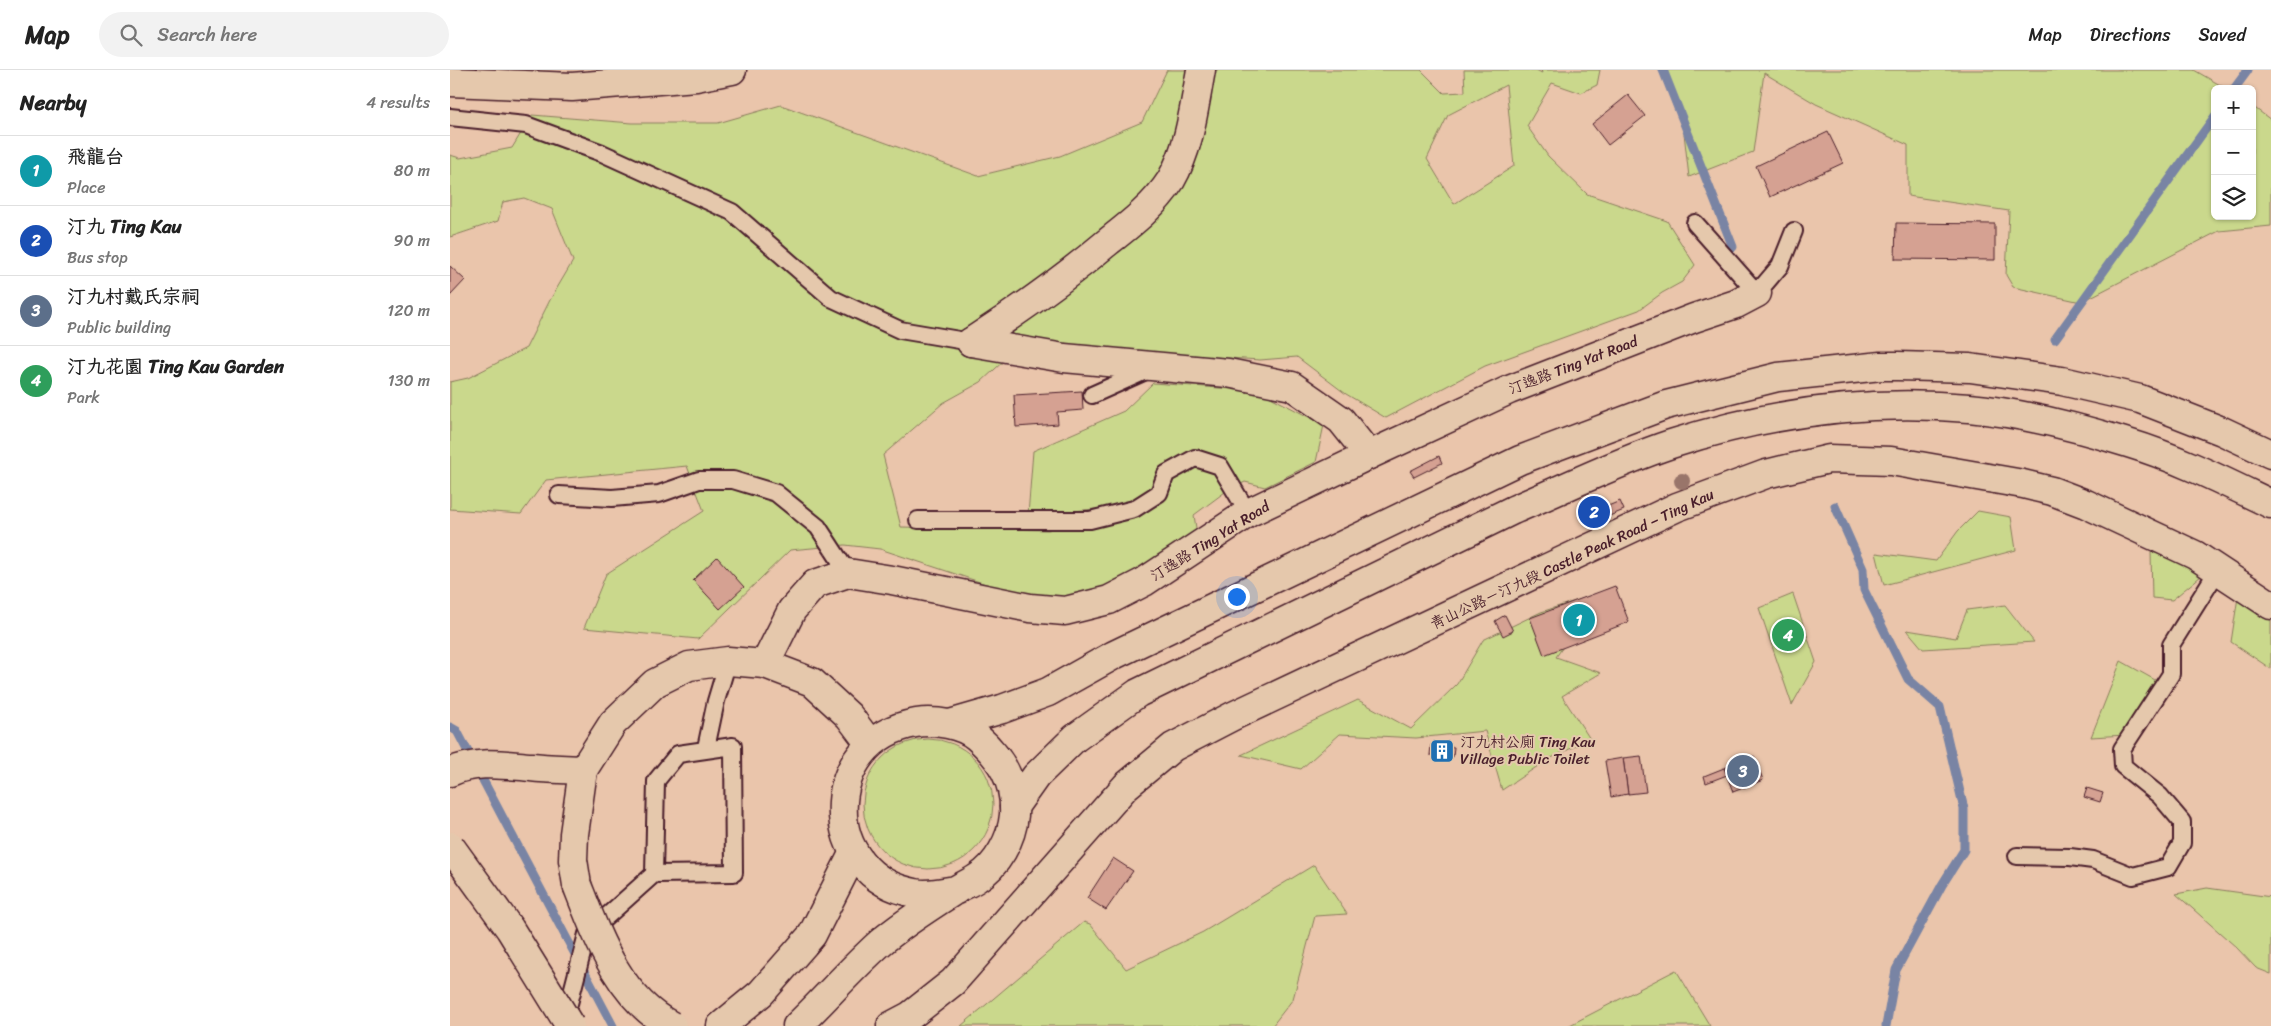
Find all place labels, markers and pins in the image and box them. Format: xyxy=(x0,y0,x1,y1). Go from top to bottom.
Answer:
pin: 2 xyxy=(1578,493,1610,531)
pin: 1 xyxy=(1563,601,1595,639)
pin: 4 xyxy=(1772,616,1804,654)
place label: 汀九村公廁 Ting Kau Village Public Toilet xyxy=(1460,729,1596,772)
building icon: 汀九村公廁 Ting Kau Village Public Toilet xyxy=(1429,738,1455,764)
pin: 3 xyxy=(1727,752,1759,790)

